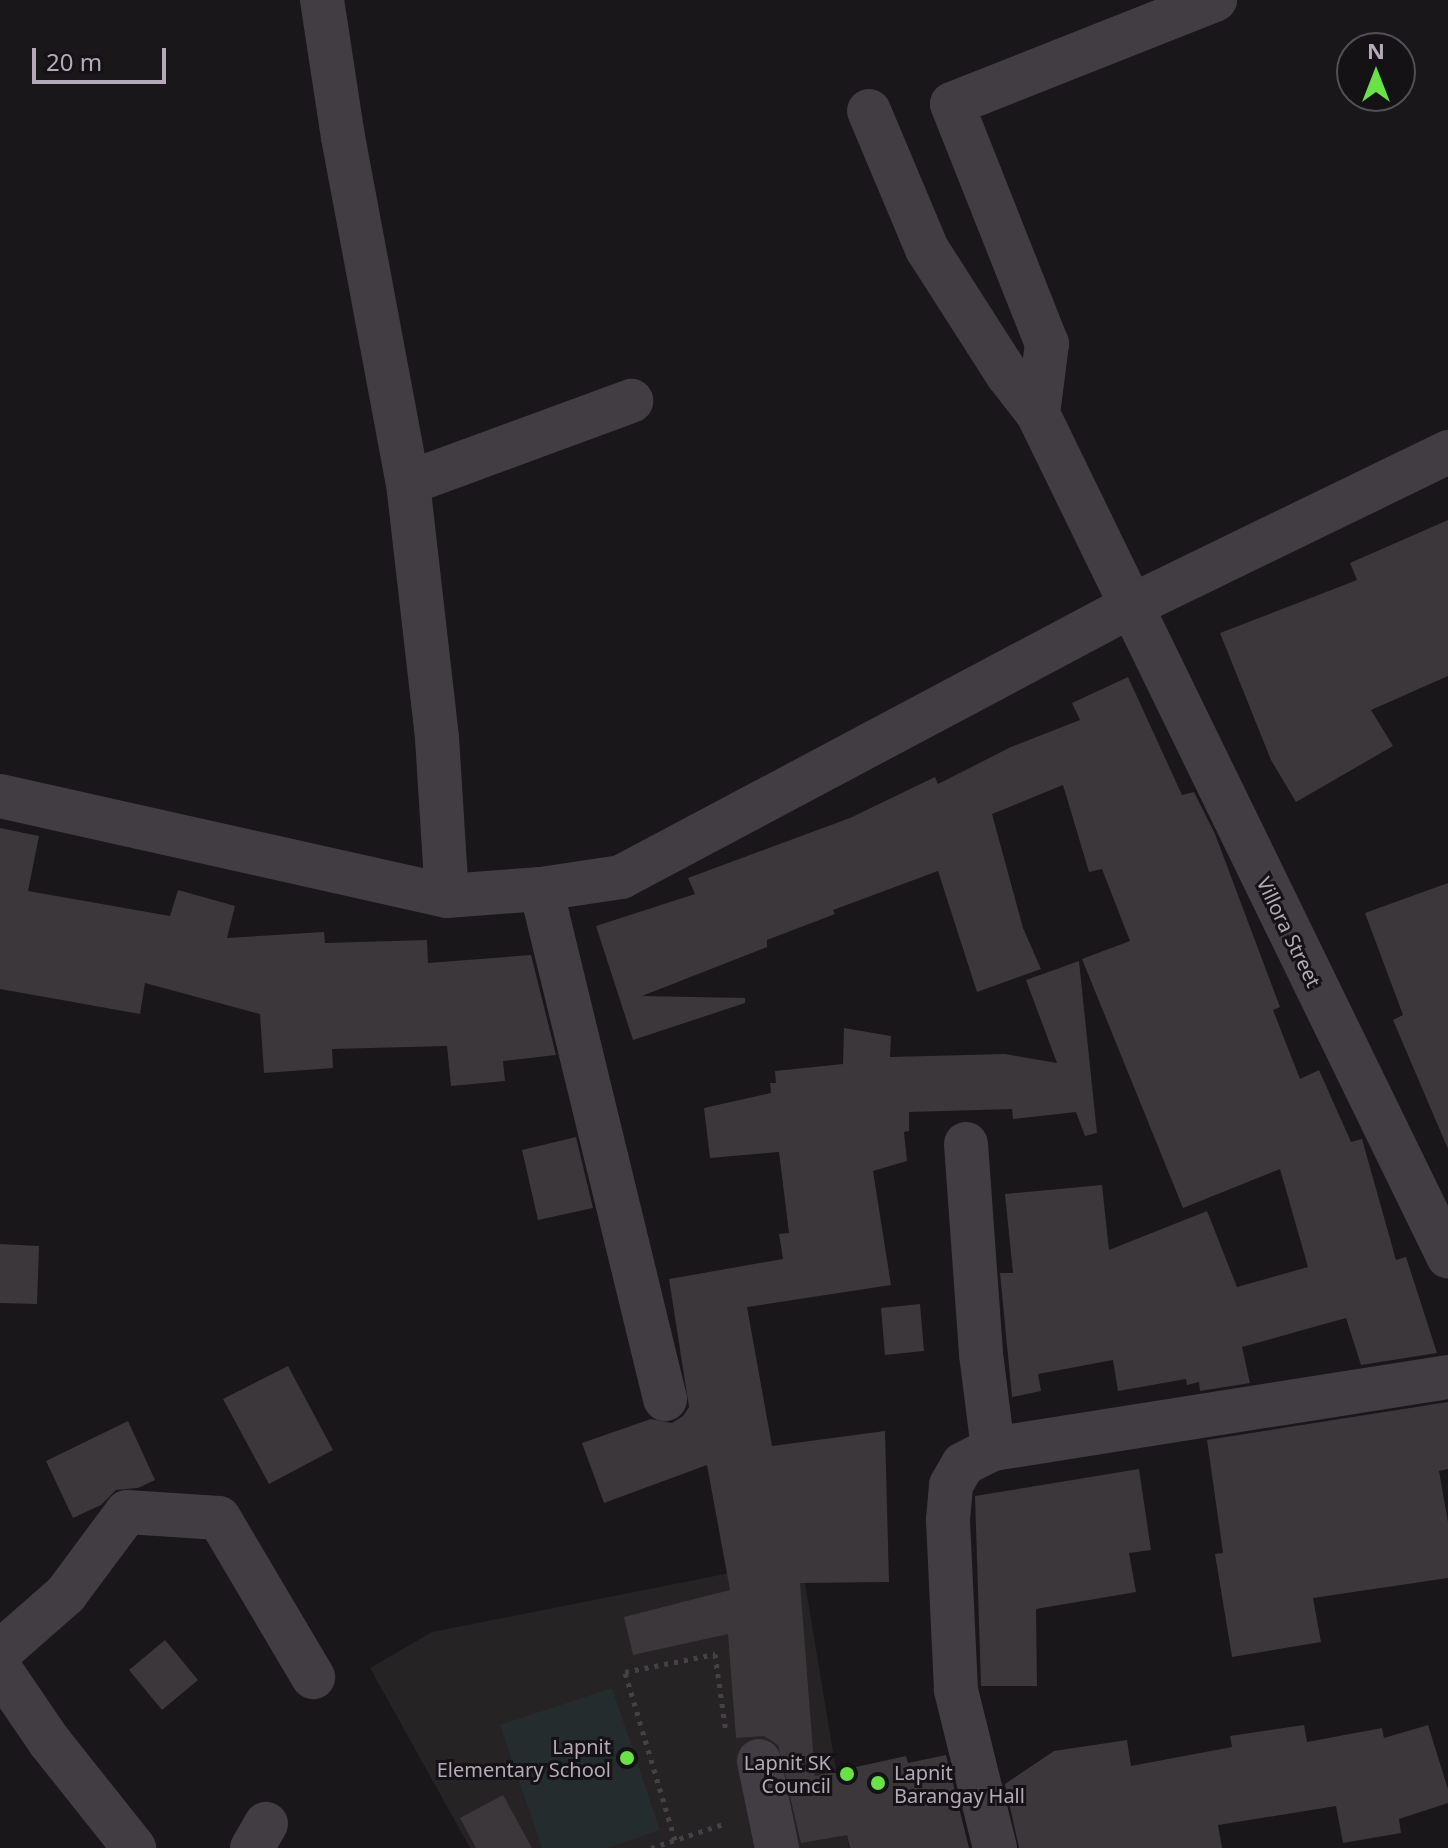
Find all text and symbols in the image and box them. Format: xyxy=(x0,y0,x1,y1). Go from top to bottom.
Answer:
scale bar xyxy=(36,32,170,82)
north arrow xyxy=(1336,32,1416,112)
text: N xyxy=(1367,35,1385,65)
text: 20 m xyxy=(46,45,102,78)
street label: Villora Street xyxy=(1252,873,1326,991)
place label: Lapnit Elementary School xyxy=(437,1734,611,1781)
marker: Lapnit Elementary School xyxy=(618,1749,636,1767)
place label: Lapnit SK Council xyxy=(744,1750,831,1797)
place label: Lapnit Barangay Hall xyxy=(894,1760,1025,1807)
marker: Lapnit SK Council xyxy=(838,1765,856,1783)
marker: Lapnit Barangay Hall xyxy=(869,1774,887,1792)

